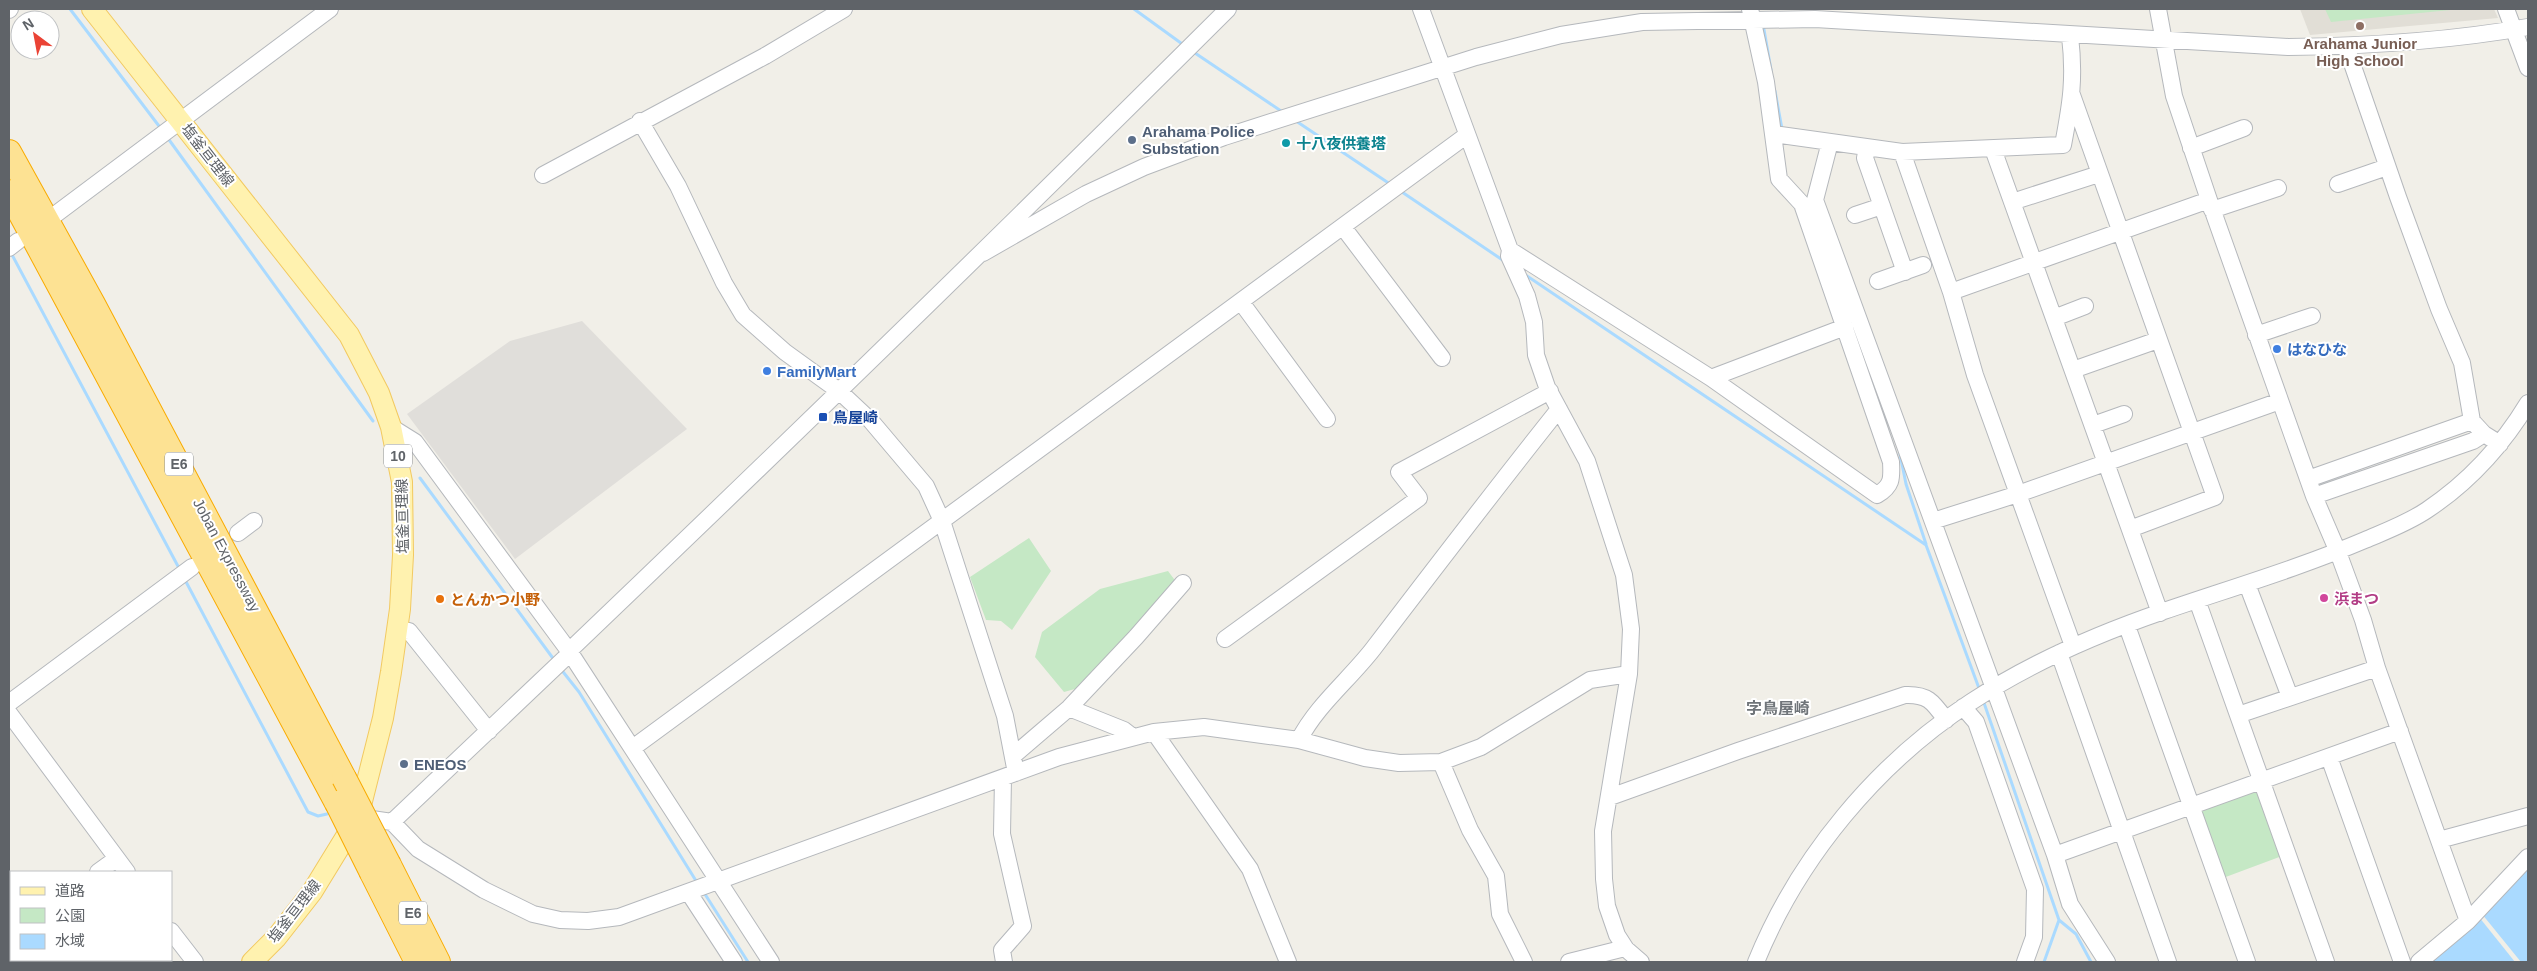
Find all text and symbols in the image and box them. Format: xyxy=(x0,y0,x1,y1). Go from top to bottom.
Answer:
north arrow xyxy=(10,10,60,60)
text: N xyxy=(20,15,37,33)
marker: Arahama Junior High School xyxy=(2354,20,2366,32)
place label: Arahama Junior High School xyxy=(2303,35,2417,69)
street label: 塩釜亘理線 xyxy=(178,120,238,190)
place label: Arahama Police Substation xyxy=(1142,123,1255,157)
marker: Arahama Police Substation xyxy=(1126,134,1138,146)
place label: 十八夜供養塔 xyxy=(1296,135,1386,152)
marker: 十八夜供養塔 xyxy=(1280,137,1292,149)
place label: はなひな xyxy=(2287,341,2347,358)
marker: はなひな xyxy=(2271,343,2283,355)
place label: FamilyMart xyxy=(777,363,856,380)
marker: FamilyMart xyxy=(761,365,773,377)
place label: 鳥屋崎 xyxy=(833,409,878,426)
marker: 鳥屋崎 xyxy=(817,411,829,423)
road number: 10 xyxy=(384,444,412,468)
road number: E6 xyxy=(165,452,193,476)
street label: 塩釜亘理線 xyxy=(393,478,411,554)
street label: Joban Expressway xyxy=(190,495,264,615)
place label: 浜まつ xyxy=(2334,590,2379,607)
place label: とんかつ小野 xyxy=(450,591,540,608)
marker: 浜まつ xyxy=(2318,592,2330,604)
marker: とんかつ小野 xyxy=(434,593,446,605)
district label: 字鳥屋崎 xyxy=(1746,699,1810,717)
place label: ENEOS xyxy=(414,756,467,773)
marker: ENEOS xyxy=(398,758,410,770)
legend xyxy=(10,871,172,961)
street label: 塩釜亘理線 xyxy=(264,876,324,946)
text: 道路 xyxy=(55,882,85,899)
road number: E6 xyxy=(399,901,427,924)
text: 公園 xyxy=(55,907,85,924)
text: 水域 xyxy=(55,932,85,949)

